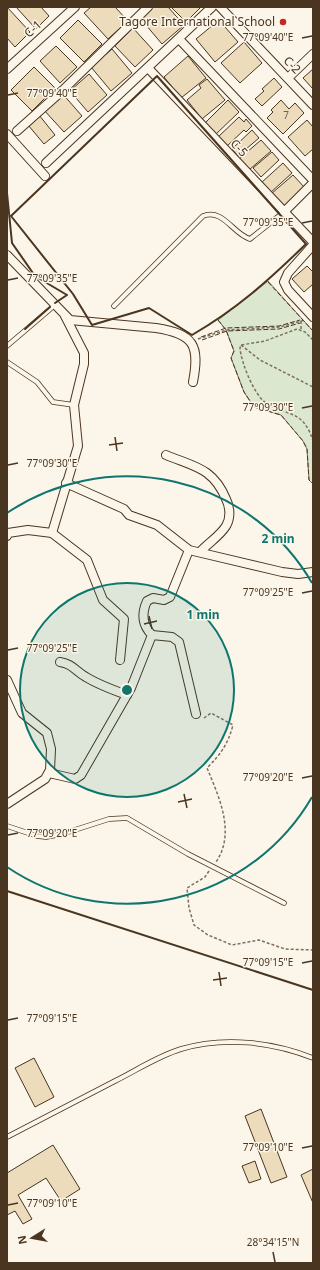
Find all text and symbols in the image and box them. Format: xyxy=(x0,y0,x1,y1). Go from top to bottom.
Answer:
place label: Tagore International School xyxy=(119,13,275,30)
street label: C-1 xyxy=(20,16,45,41)
marker: Tagore International School xyxy=(278,17,288,27)
text: 77°09'40"E xyxy=(243,30,293,44)
street label: C-2 xyxy=(280,52,305,77)
text: 77°09'40"E xyxy=(27,86,77,100)
house number: 7 xyxy=(283,108,289,122)
street label: C-5 xyxy=(227,135,252,160)
text: 77°09'35"E xyxy=(243,215,293,229)
text: 77°09'35"E xyxy=(27,271,77,285)
text: 77°09'30"E xyxy=(243,400,293,414)
text: 77°09'30"E xyxy=(27,456,77,470)
text: 2 min xyxy=(261,530,295,547)
text: 77°09'25"E xyxy=(243,585,293,599)
text: 1 min xyxy=(186,606,220,623)
text: 77°09'25"E xyxy=(27,641,77,655)
centre of rings xyxy=(120,683,134,697)
text: 77°09'20"E xyxy=(243,770,293,784)
text: 77°09'20"E xyxy=(27,826,77,840)
text: 77°09'15"E xyxy=(243,955,293,969)
text: 77°09'15"E xyxy=(27,1011,77,1025)
text: 77°09'10"E xyxy=(243,1140,293,1154)
text: 77°09'10"E xyxy=(27,1196,77,1210)
north arrow xyxy=(12,1218,52,1258)
text: N xyxy=(13,1234,30,1246)
text: 28°34'15"N xyxy=(247,1235,299,1249)

